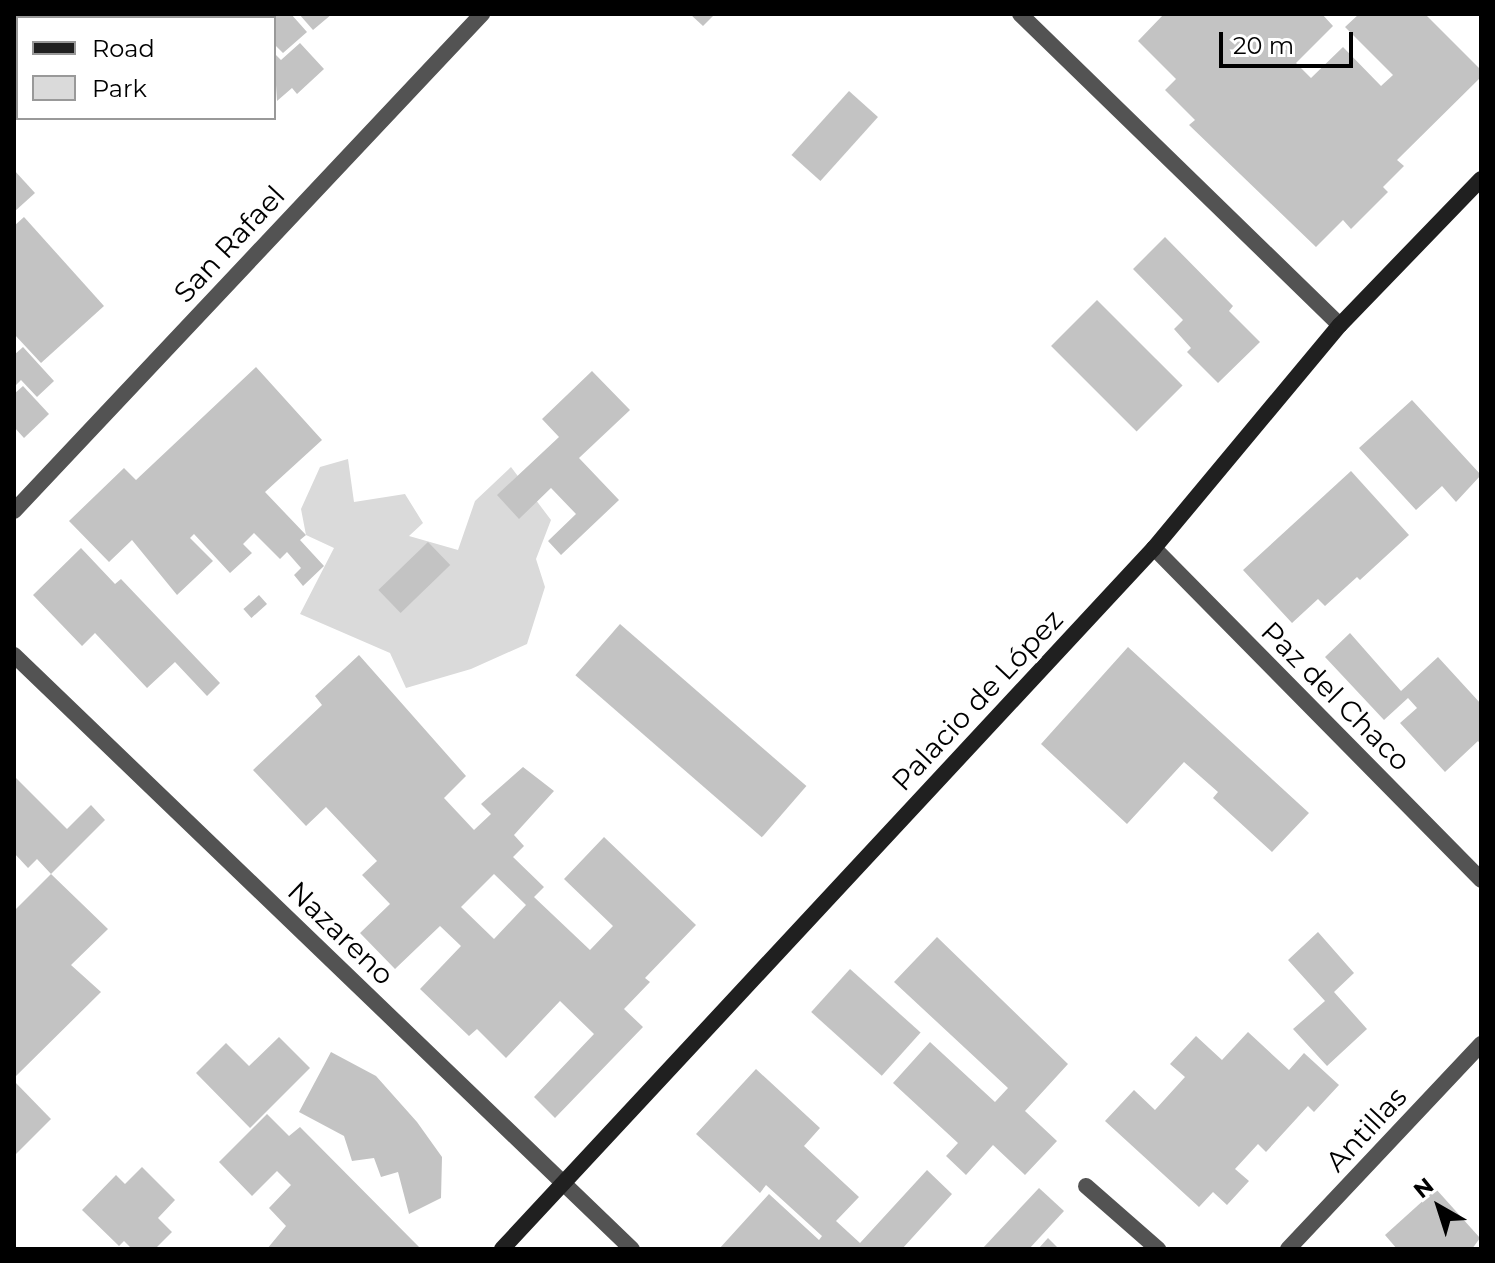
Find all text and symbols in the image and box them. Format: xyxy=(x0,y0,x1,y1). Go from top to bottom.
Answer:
legend xyxy=(16,16,276,120)
scale bar xyxy=(1223,16,1357,66)
text: 20 m xyxy=(1233,31,1294,60)
text: Road xyxy=(92,34,155,63)
text: Park xyxy=(92,74,147,103)
street label: San Rafael xyxy=(167,179,291,309)
street label: Palacio de López xyxy=(884,602,1070,798)
street label: Paz del Chaco xyxy=(1254,614,1418,778)
street label: Nazareno xyxy=(281,874,401,992)
street label: Antillas xyxy=(1319,1080,1413,1178)
north arrow xyxy=(1399,1167,1479,1247)
text: N xyxy=(1408,1172,1439,1204)

